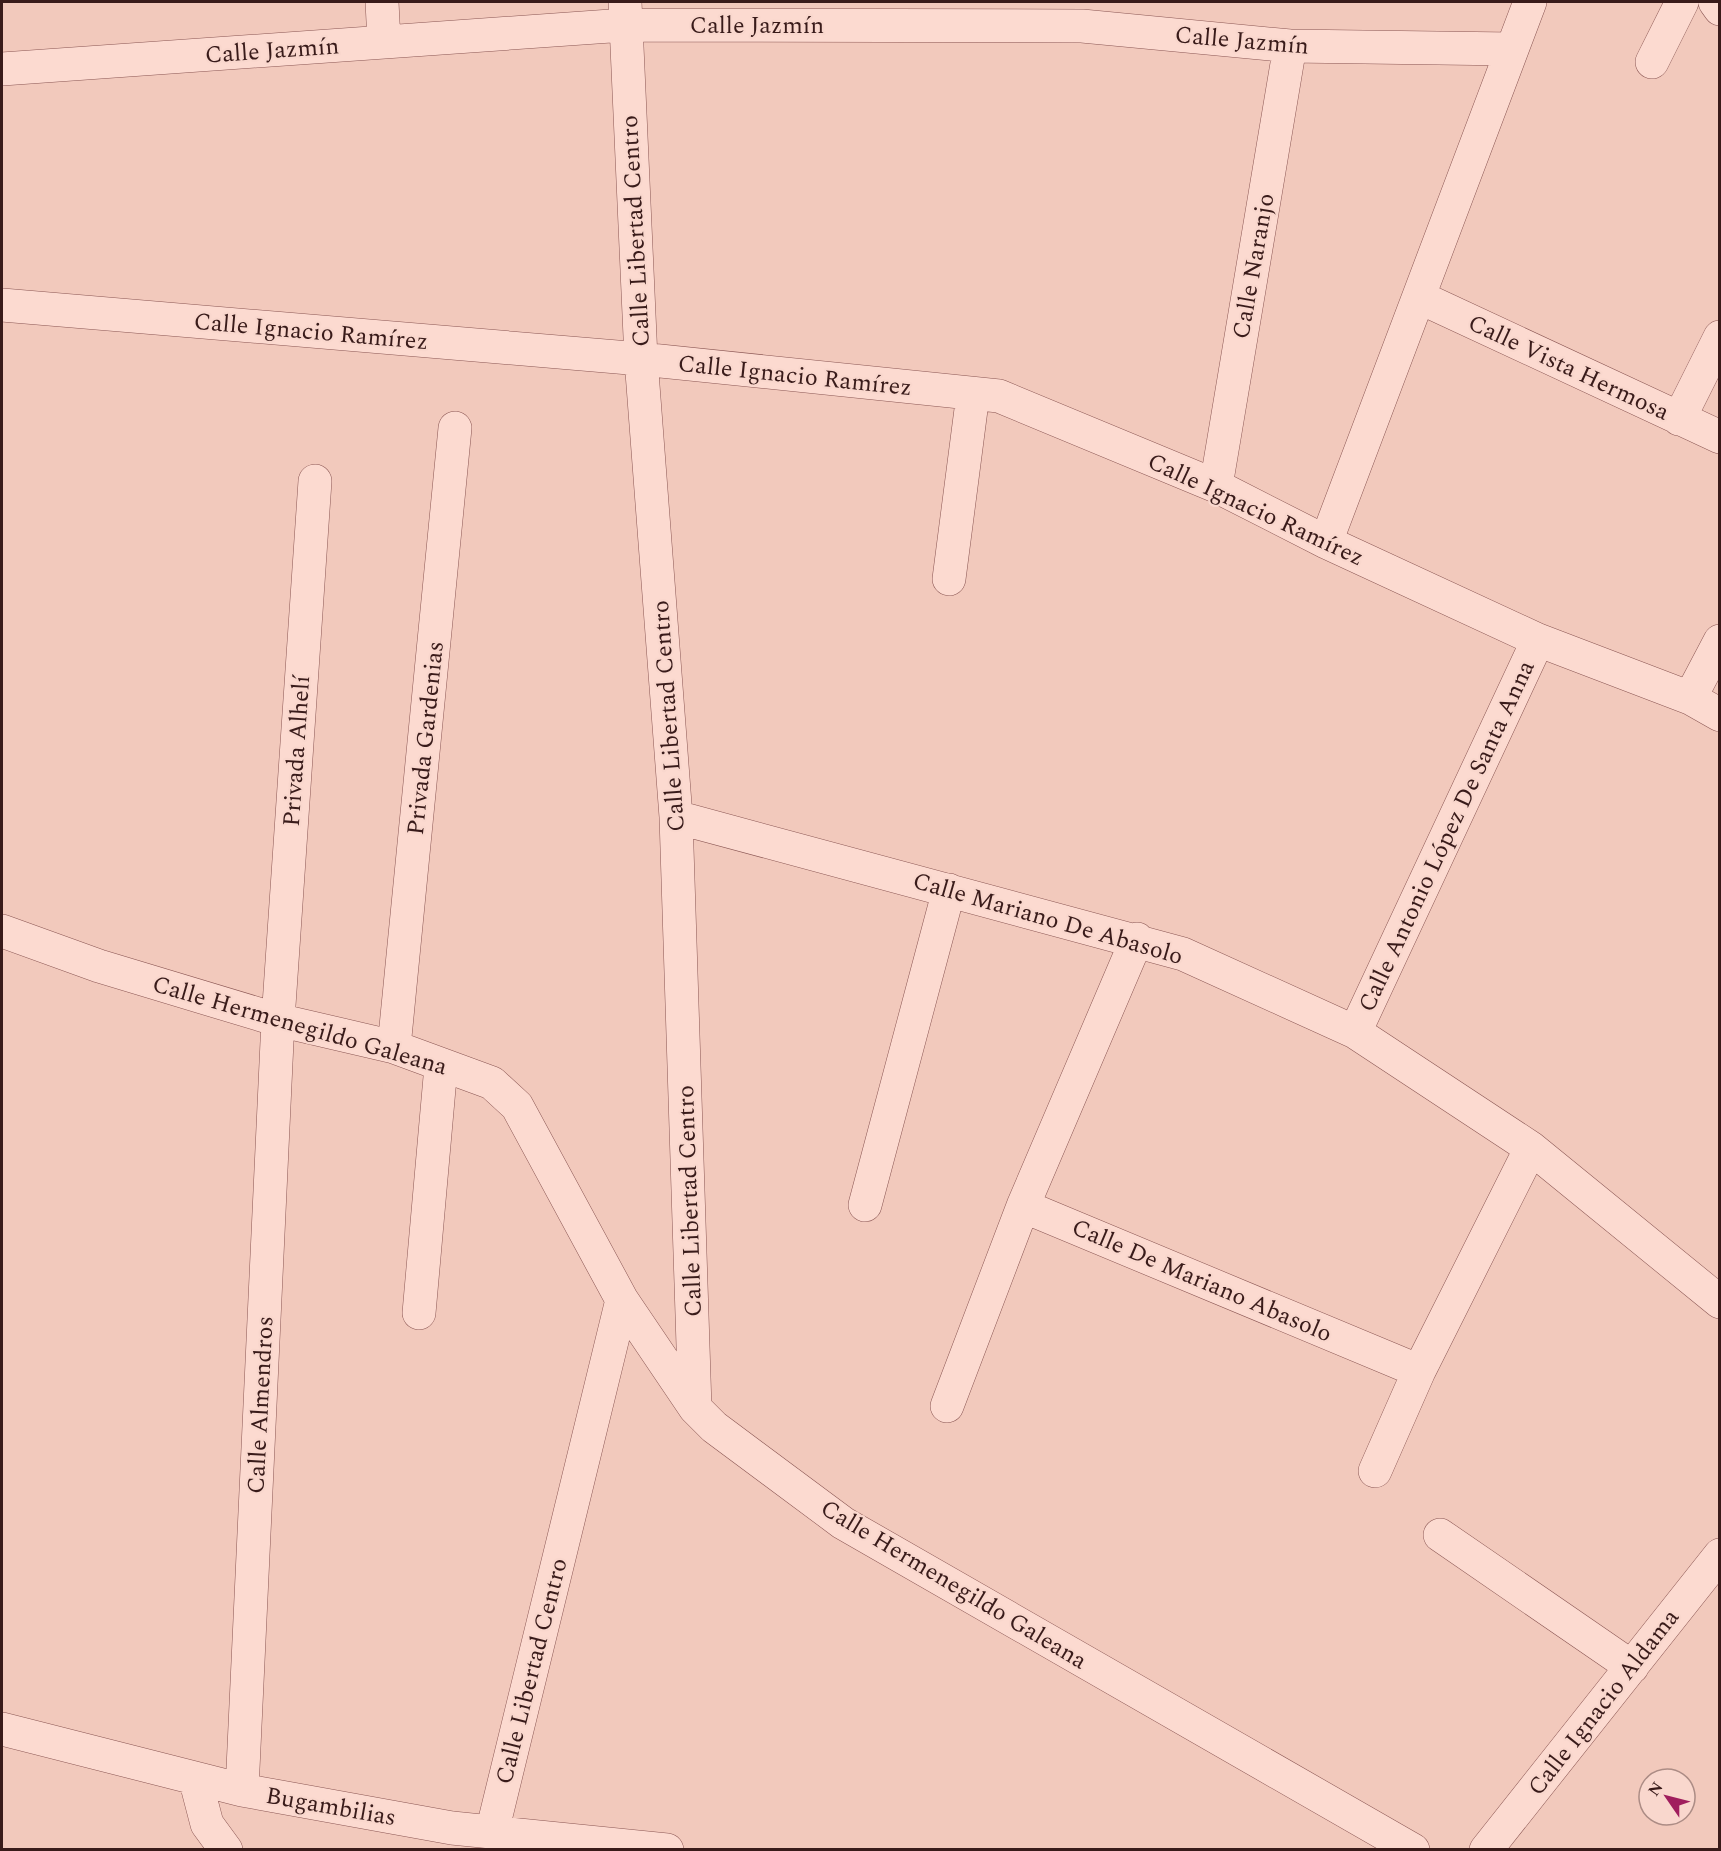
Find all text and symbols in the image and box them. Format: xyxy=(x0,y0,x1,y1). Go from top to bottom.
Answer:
street label: Calle Jazmín xyxy=(690,8,824,44)
street label: Calle Jazmín xyxy=(1173,17,1310,65)
street label: Calle Jazmín xyxy=(204,28,340,74)
street label: Calle Libertad Centro xyxy=(612,114,660,348)
street label: Calle Naranjo xyxy=(1223,191,1285,342)
street label: Calle Ignacio Ramírez xyxy=(192,304,430,360)
street label: Calle Vista Hermosa xyxy=(1462,305,1676,431)
street label: Calle Ignacio Ramírez xyxy=(676,346,914,406)
street label: Calle Ignacio Ramírez xyxy=(1141,444,1370,576)
street label: Calle Libertad Centro xyxy=(643,599,695,833)
street label: Privada Gardenias xyxy=(398,639,454,837)
street label: Calle Antonio López De Santa Anna xyxy=(1349,654,1545,1018)
street label: Privada Alhelí xyxy=(274,673,320,828)
street label: Calle Mariano De Abasolo xyxy=(908,863,1187,975)
street label: Calle Hermenegildo Galeana xyxy=(148,967,452,1085)
street label: Calle Libertad Centro xyxy=(668,1084,712,1318)
street label: Calle De Mariano Abasolo xyxy=(1066,1210,1337,1352)
street label: Calle Almendros xyxy=(238,1315,284,1495)
street label: Calle Hermenegildo Galeana xyxy=(813,1491,1094,1679)
street label: Calle Libertad Centro xyxy=(486,1554,578,1788)
street label: Calle Ignacio Aldama xyxy=(1519,1601,1689,1804)
north arrow xyxy=(1637,1767,1697,1827)
text: N xyxy=(1642,1777,1669,1801)
street label: Bugambilias xyxy=(263,1778,399,1836)

